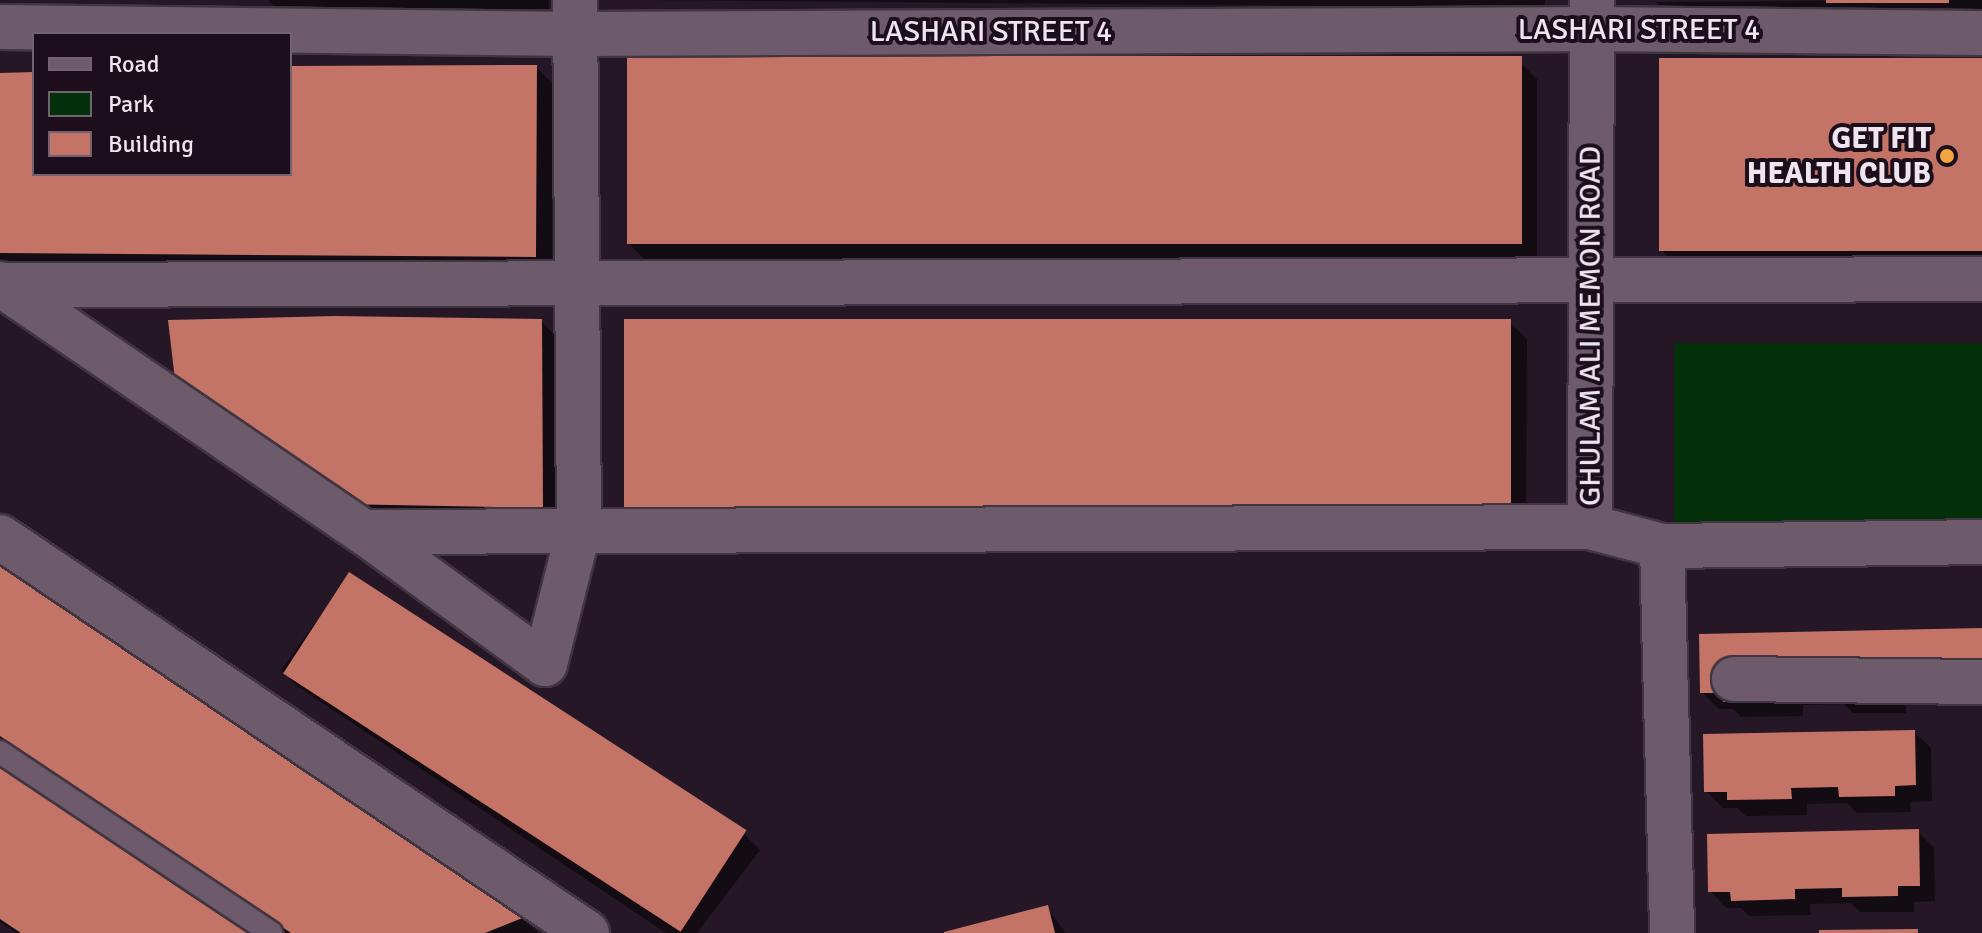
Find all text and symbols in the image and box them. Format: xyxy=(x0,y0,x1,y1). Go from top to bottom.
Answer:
street label: LASHARI STREET 4 xyxy=(1518,12,1760,48)
street label: LASHARI STREET 4 xyxy=(870,14,1112,50)
legend xyxy=(32,32,292,176)
text: Road xyxy=(108,49,159,79)
text: Park xyxy=(108,89,154,119)
place label: GET FIT HEALTH CLUB xyxy=(1747,121,1931,192)
text: Building xyxy=(108,129,194,159)
street label: GHULAM ALI MEMON ROAD xyxy=(1573,146,1609,506)
marker: GET FIT HEALTH CLUB xyxy=(1938,147,1956,165)

